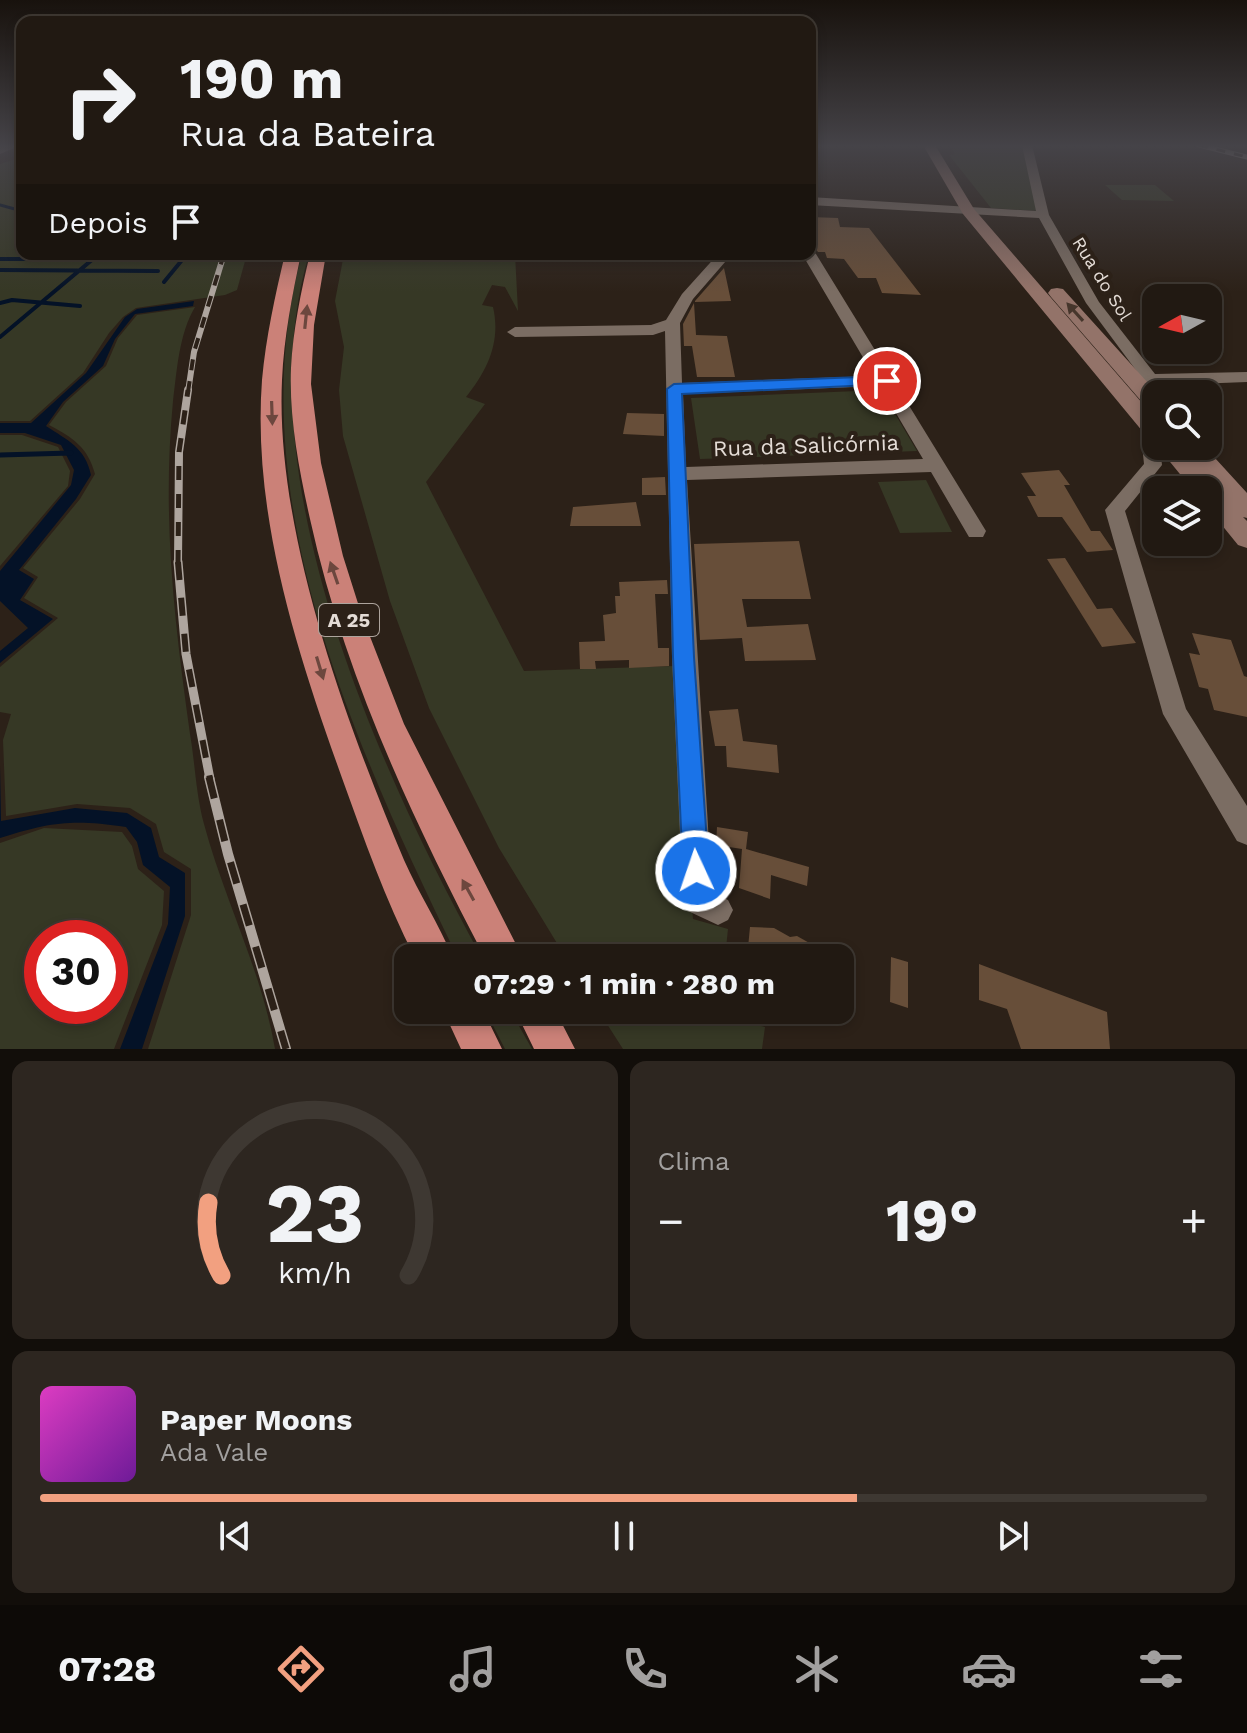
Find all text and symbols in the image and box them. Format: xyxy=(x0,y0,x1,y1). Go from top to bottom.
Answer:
text: 190 m xyxy=(180,46,343,112)
icon: right xyxy=(48,48,152,152)
text: Rua da Bateira xyxy=(180,113,435,155)
icon: arrive xyxy=(164,200,208,244)
text: Depois xyxy=(48,205,148,240)
street label: Rua do Sol xyxy=(1068,233,1137,325)
north arrow xyxy=(1142,284,1222,364)
map controls xyxy=(1142,284,1222,556)
one-way arrow xyxy=(1067,303,1084,323)
one-way arrow xyxy=(300,304,313,329)
pin xyxy=(853,347,921,415)
icon: arrive xyxy=(865,359,909,403)
button: search xyxy=(1142,380,1222,460)
one-way arrow xyxy=(266,401,279,426)
street label: Rua da Salicórnia xyxy=(713,430,899,461)
button: layers xyxy=(1142,476,1222,556)
one-way arrow xyxy=(327,561,339,585)
road number: A 25 xyxy=(319,604,379,636)
one-way arrow xyxy=(314,656,327,680)
position arrow xyxy=(654,829,738,913)
one-way arrow xyxy=(461,878,475,901)
speed limit sign: 30 xyxy=(24,920,128,1024)
text: 07:29 · 1 min · 280 m xyxy=(473,966,775,1001)
text: Clima xyxy=(658,1146,730,1176)
text: 23 xyxy=(265,1165,364,1262)
text: 19° xyxy=(886,1185,979,1256)
text: − xyxy=(658,1195,684,1247)
text: + xyxy=(1180,1195,1207,1247)
text: km/h xyxy=(278,1256,352,1290)
text: Paper Moons xyxy=(160,1402,352,1437)
text: Ada Vale xyxy=(160,1437,268,1467)
icon: previous xyxy=(213,1514,257,1558)
icon: pause xyxy=(602,1514,646,1558)
icon: next xyxy=(991,1514,1035,1558)
icon: directions xyxy=(273,1641,329,1697)
icon: music xyxy=(445,1641,501,1697)
icon: phone xyxy=(617,1641,673,1697)
icon: climate xyxy=(789,1641,845,1697)
icon: car xyxy=(961,1641,1017,1697)
icon: filters xyxy=(1133,1641,1189,1697)
text: 07:28 xyxy=(58,1648,156,1690)

